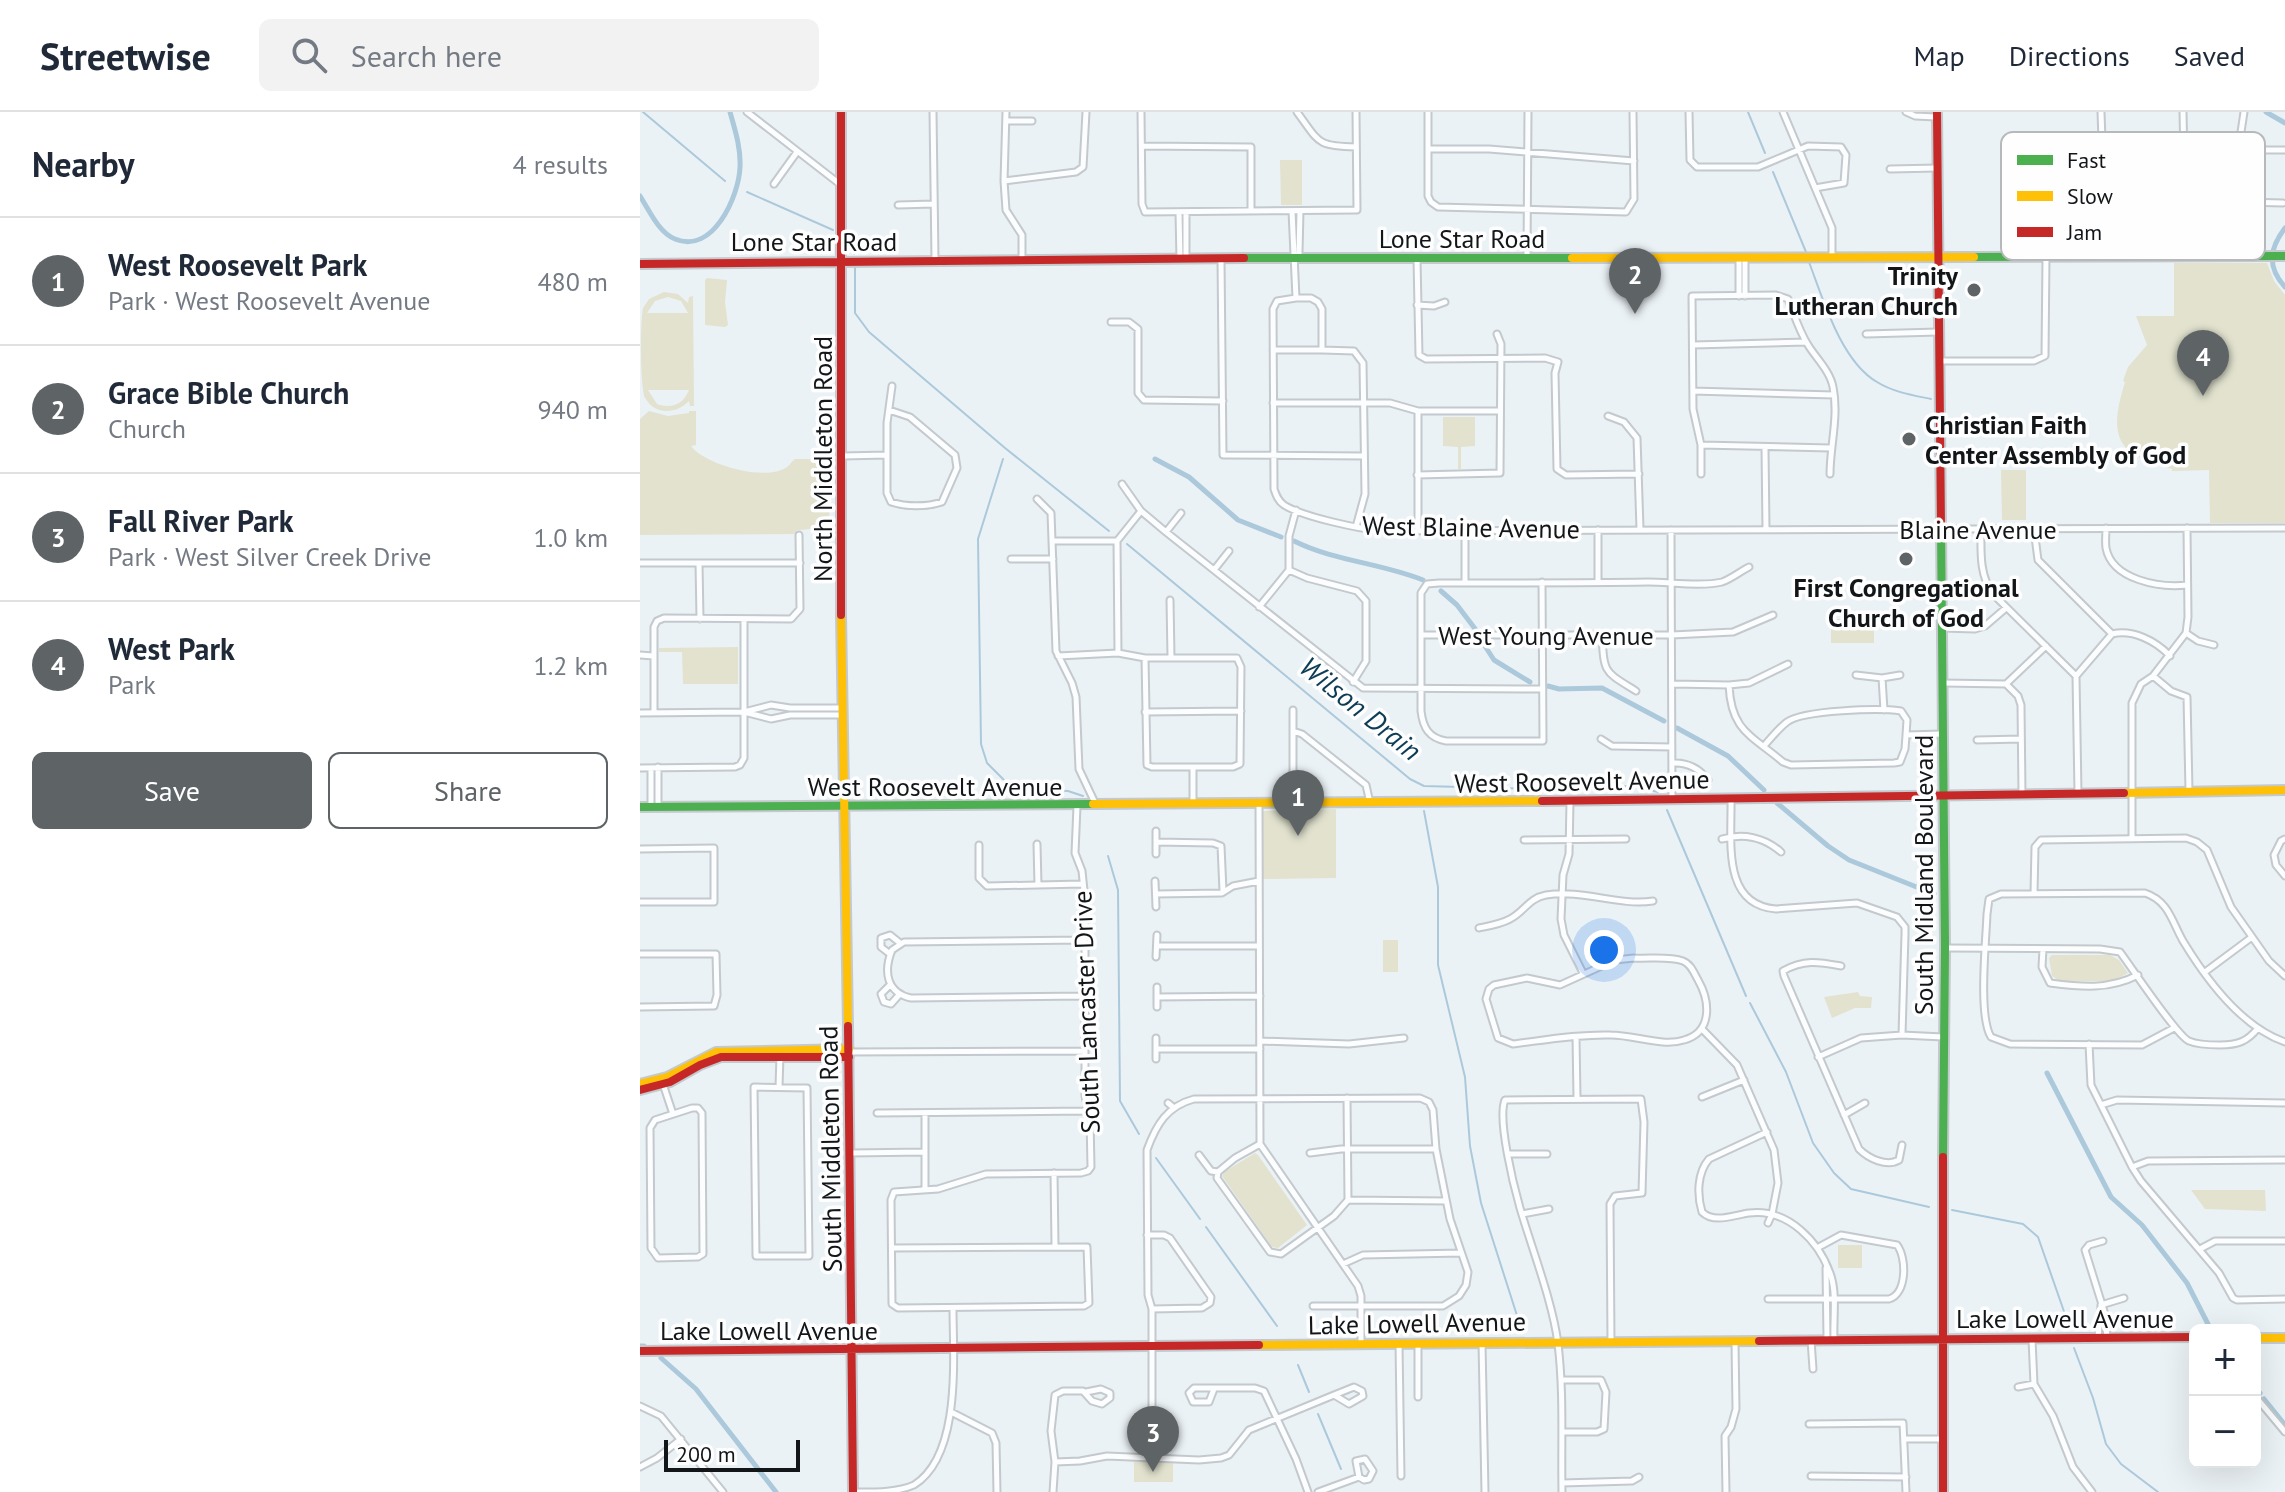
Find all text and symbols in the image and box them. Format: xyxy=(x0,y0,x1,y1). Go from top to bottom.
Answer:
search box xyxy=(259,19,819,91)
text: Streetwise xyxy=(40,31,211,80)
icon: search xyxy=(287,33,331,77)
text: Search here xyxy=(351,36,502,75)
text: Map xyxy=(1914,37,1965,74)
text: Directions xyxy=(2009,37,2130,74)
text: Saved xyxy=(2174,37,2245,74)
legend xyxy=(2001,132,2265,260)
text: Nearby xyxy=(32,142,134,186)
text: Fast xyxy=(2067,146,2107,174)
text: 4 results xyxy=(513,148,608,181)
text: Slow xyxy=(2067,182,2113,210)
text: Jam xyxy=(2066,218,2102,246)
street label: Lone Star Road xyxy=(1379,222,1545,255)
street label: Lone Star Road xyxy=(731,225,897,258)
text: West Roosevelt Park xyxy=(108,245,367,284)
pin: 2 xyxy=(1609,248,1661,314)
place label: Trinity Lutheran Church xyxy=(1775,259,1959,322)
text: 1 xyxy=(51,265,65,298)
text: 480 m xyxy=(537,265,608,298)
marker: Trinity Lutheran Church xyxy=(1965,281,1983,299)
text: Park · West Roosevelt Avenue xyxy=(108,284,431,317)
pin: 4 xyxy=(2177,330,2229,396)
street label: North Middleton Road xyxy=(806,336,839,582)
text: Grace Bible Church xyxy=(108,373,349,412)
text: 2 xyxy=(51,393,65,426)
text: 940 m xyxy=(537,393,608,426)
place label: Christian Faith Center Assembly of God xyxy=(1925,408,2186,471)
text: Church xyxy=(108,412,186,445)
marker: Christian Faith Center Assembly of God xyxy=(1900,430,1918,448)
text: Fall River Park xyxy=(108,501,293,540)
street label: West Blaine Avenue xyxy=(1362,509,1580,545)
street label: Blaine Avenue xyxy=(1899,513,2057,546)
text: 3 xyxy=(51,521,65,554)
text: 1.0 km xyxy=(534,521,608,554)
text: Park · West Silver Creek Drive xyxy=(108,540,432,573)
marker: First Congregational Church of God xyxy=(1897,550,1915,568)
place label: First Congregational Church of God xyxy=(1793,571,2019,634)
street label: West Young Avenue xyxy=(1438,619,1654,652)
text: West Park xyxy=(108,629,235,668)
water label: Wilson Drain xyxy=(1293,648,1429,768)
text: 4 xyxy=(51,649,65,682)
text: 1.2 km xyxy=(534,649,608,682)
text: Park xyxy=(108,668,156,701)
street label: South Midland Boulevard xyxy=(1907,735,1940,1015)
button: Save xyxy=(32,752,312,829)
button: Share xyxy=(328,752,608,829)
street label: West Roosevelt Avenue xyxy=(1454,762,1710,800)
street label: West Roosevelt Avenue xyxy=(807,770,1063,803)
pin: 1 xyxy=(1272,770,1324,836)
street label: South Lancaster Drive xyxy=(1065,890,1107,1134)
your location xyxy=(1584,930,1624,970)
street label: South Middleton Road xyxy=(811,1025,849,1273)
street label: Lake Lowell Avenue xyxy=(1956,1302,2174,1335)
street label: Lake Lowell Avenue xyxy=(1308,1305,1526,1341)
street label: Lake Lowell Avenue xyxy=(660,1314,878,1347)
map controls xyxy=(2189,1324,2261,1468)
button: + xyxy=(2189,1324,2261,1396)
button: − xyxy=(2189,1396,2261,1468)
pin: 3 xyxy=(1127,1406,1179,1472)
scale bar xyxy=(664,1436,800,1472)
text: 200 m xyxy=(676,1440,736,1468)

